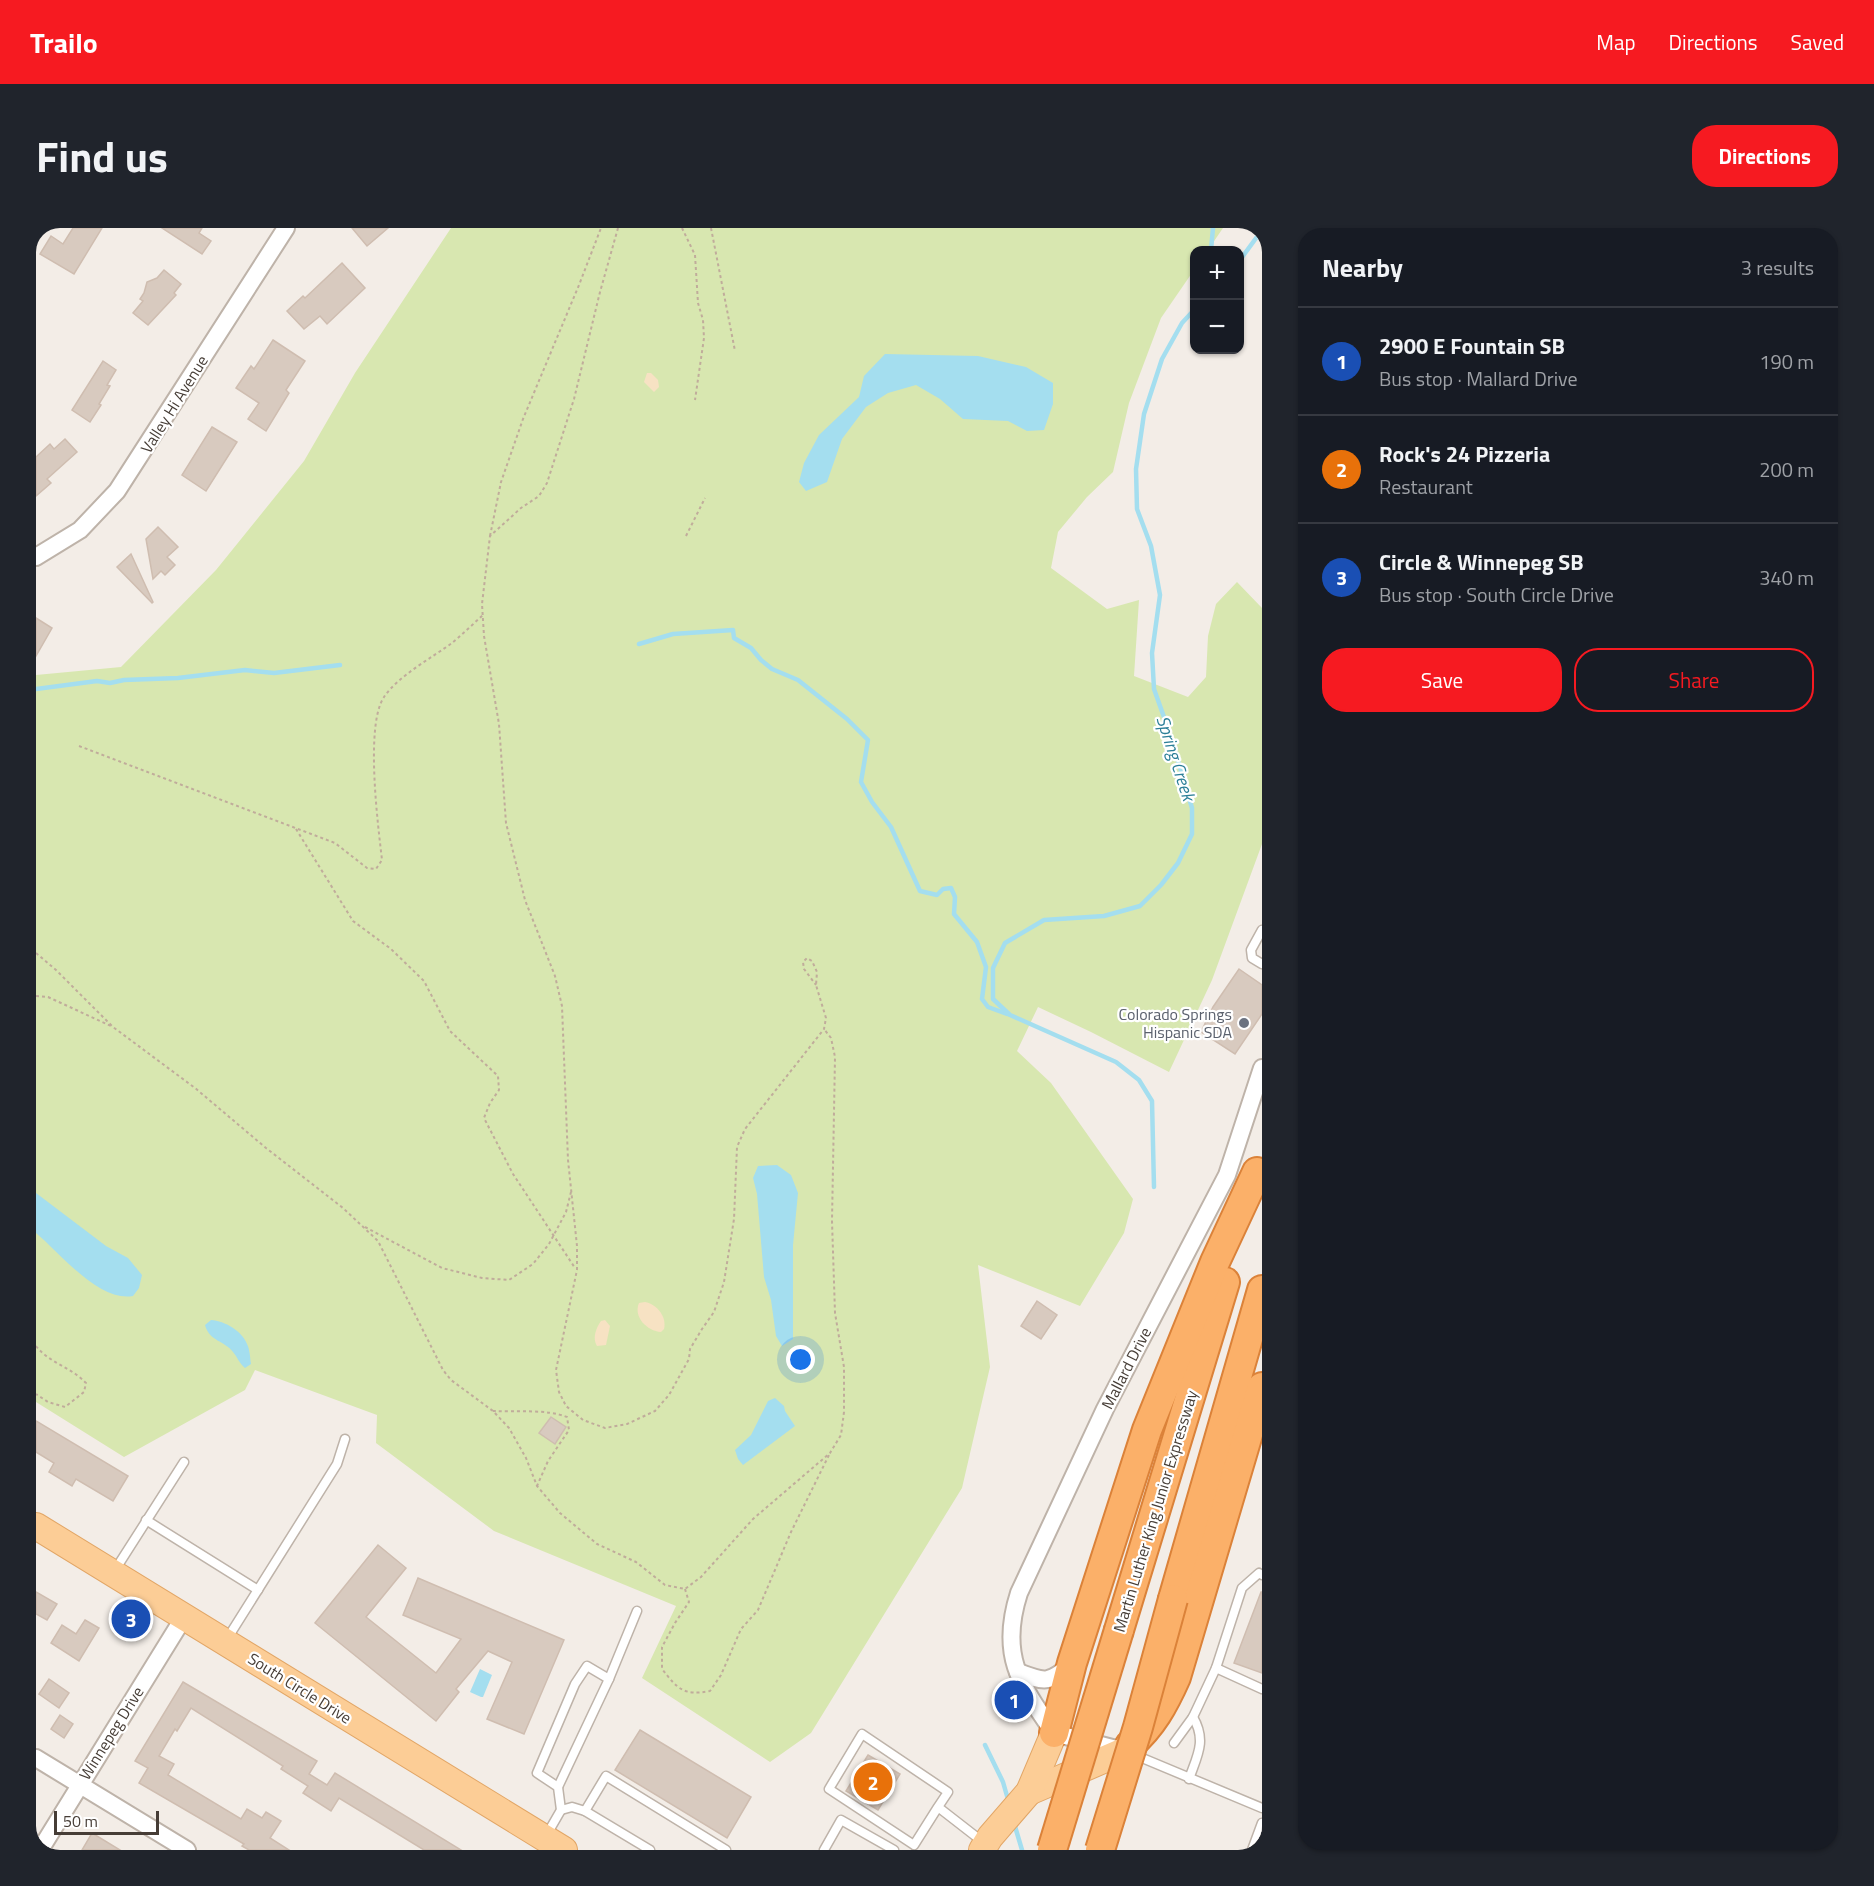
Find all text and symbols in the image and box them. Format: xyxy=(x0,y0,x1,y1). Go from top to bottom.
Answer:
text: Trailo xyxy=(30,21,98,64)
text: Map xyxy=(1596,26,1636,58)
text: Directions xyxy=(1669,26,1758,58)
text: Saved xyxy=(1791,26,1844,58)
text: Find us xyxy=(36,124,168,188)
button: Directions xyxy=(1692,125,1838,187)
map controls xyxy=(1190,246,1244,354)
button: + xyxy=(1190,246,1244,300)
text: Nearby xyxy=(1322,248,1403,287)
text: 3 results xyxy=(1741,252,1814,283)
button: − xyxy=(1190,300,1244,354)
text: 2900 E Fountain SB xyxy=(1379,329,1565,363)
text: 1 xyxy=(1336,346,1347,377)
text: 190 m xyxy=(1759,346,1814,377)
street label: Valley Hi Avenue xyxy=(134,350,214,458)
text: Bus stop · Mallard Drive xyxy=(1379,363,1578,394)
text: Rock's 24 Pizzeria xyxy=(1379,437,1550,471)
text: 2 xyxy=(1336,454,1347,485)
text: 200 m xyxy=(1759,454,1814,485)
text: Restaurant xyxy=(1379,471,1473,502)
text: Circle & Winnepeg SB xyxy=(1379,545,1584,579)
text: 3 xyxy=(1336,562,1347,593)
text: 340 m xyxy=(1759,562,1814,593)
text: Bus stop · South Circle Drive xyxy=(1379,579,1614,610)
button: Save xyxy=(1322,648,1562,712)
button: Share xyxy=(1574,648,1814,712)
water label: Spring Creek xyxy=(1150,712,1203,806)
place label: Colorado Springs Hispanic SDA xyxy=(1118,1002,1232,1044)
marker: Colorado Springs Hispanic SDA xyxy=(1237,1016,1251,1030)
street label: Mallard Drive xyxy=(1095,1323,1157,1413)
your location xyxy=(786,1345,815,1374)
street label: Martin Luther King Junior Expressway xyxy=(1107,1387,1203,1635)
pin: 3 xyxy=(112,1596,151,1642)
street label: South Circle Drive xyxy=(244,1647,356,1729)
pin: 1 xyxy=(994,1678,1034,1722)
street label: Winnepeg Drive xyxy=(73,1682,149,1784)
pin: 2 xyxy=(854,1760,892,1804)
scale bar xyxy=(54,1808,159,1836)
text: 50 m xyxy=(63,1809,98,1833)

